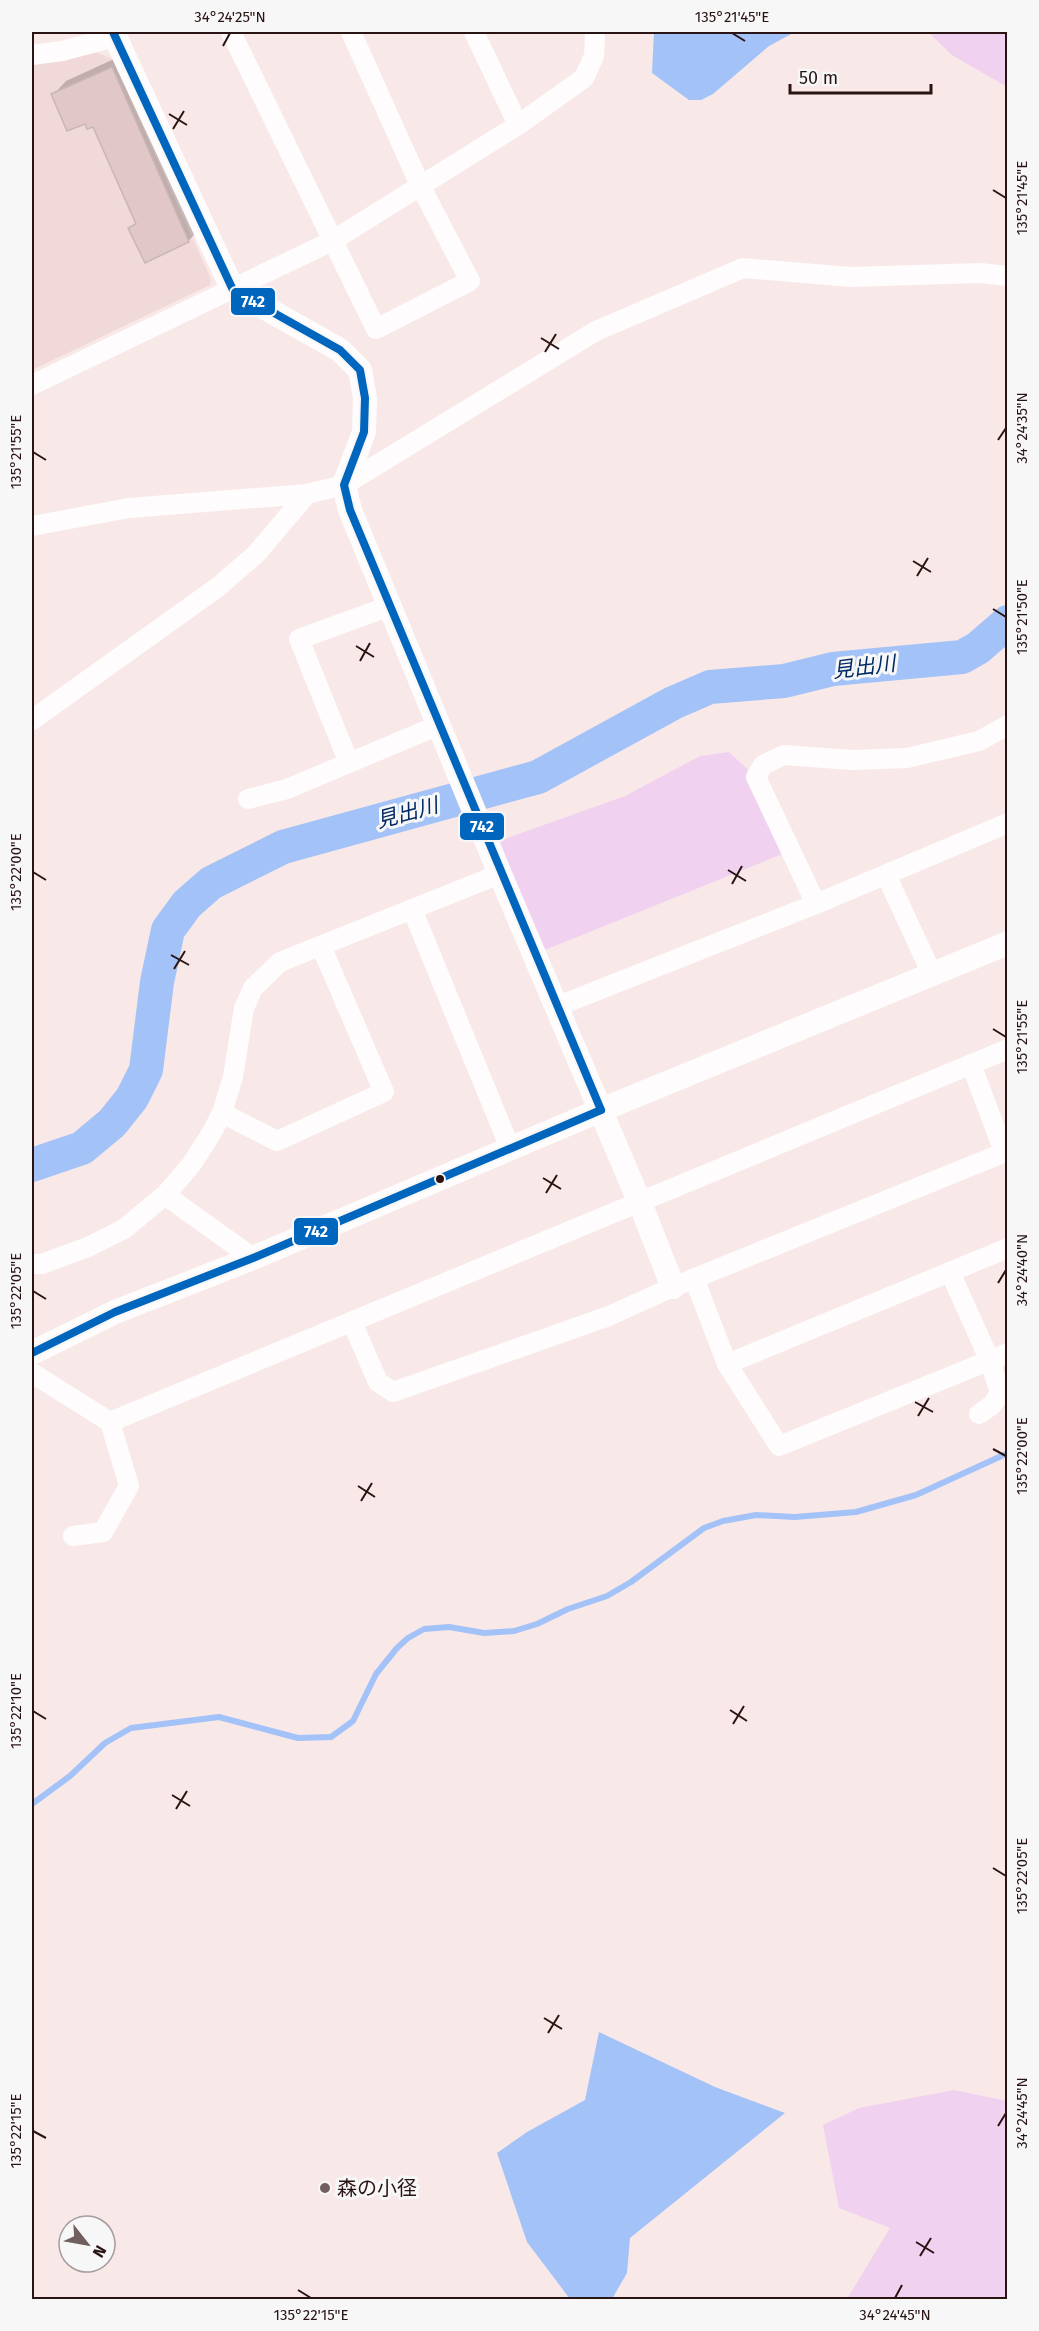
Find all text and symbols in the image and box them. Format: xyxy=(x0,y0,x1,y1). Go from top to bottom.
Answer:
text: 34°24'25"N xyxy=(194,8,266,26)
text: 135°21'45"E xyxy=(695,8,769,26)
scale bar xyxy=(790,57,931,95)
text: 50 m xyxy=(799,67,838,89)
text: 135°21'45"E xyxy=(1013,161,1031,235)
line badge: 742 xyxy=(230,287,276,316)
text: 742 xyxy=(241,292,265,311)
text: 34°24'35"N xyxy=(1013,392,1031,464)
text: 135°21'55"E xyxy=(7,415,25,489)
text: 135°21'50"E xyxy=(1013,579,1031,655)
water label: 見出川 xyxy=(831,650,899,684)
water label: 見出川 xyxy=(373,792,443,834)
line badge: 742 xyxy=(459,812,505,841)
text: 742 xyxy=(470,817,494,836)
text: 135°22'00"E xyxy=(7,833,25,911)
text: 135°21'55"E xyxy=(1013,1000,1031,1074)
unlabelled marker xyxy=(434,1173,446,1185)
line badge: 742 xyxy=(293,1217,339,1246)
text: 742 xyxy=(304,1222,328,1241)
text: 34°24'40"N xyxy=(1013,1234,1031,1306)
text: 135°22'05"E xyxy=(7,1253,25,1329)
text: 135°22'00"E xyxy=(1013,1417,1031,1495)
text: 135°22'10"E xyxy=(7,1673,25,1749)
text: 135°22'05"E xyxy=(1013,1838,1031,1914)
text: 34°24'45"N xyxy=(1013,2077,1031,2149)
text: 135°22'15"E xyxy=(7,2094,25,2168)
place label: 森の小径 xyxy=(337,2176,417,2200)
marker: 森の小径 xyxy=(318,2181,332,2195)
north arrow xyxy=(57,2214,117,2274)
text: N xyxy=(89,2242,110,2261)
text: 135°22'15"E xyxy=(274,2306,348,2324)
text: 34°24'45"N xyxy=(859,2306,931,2324)

